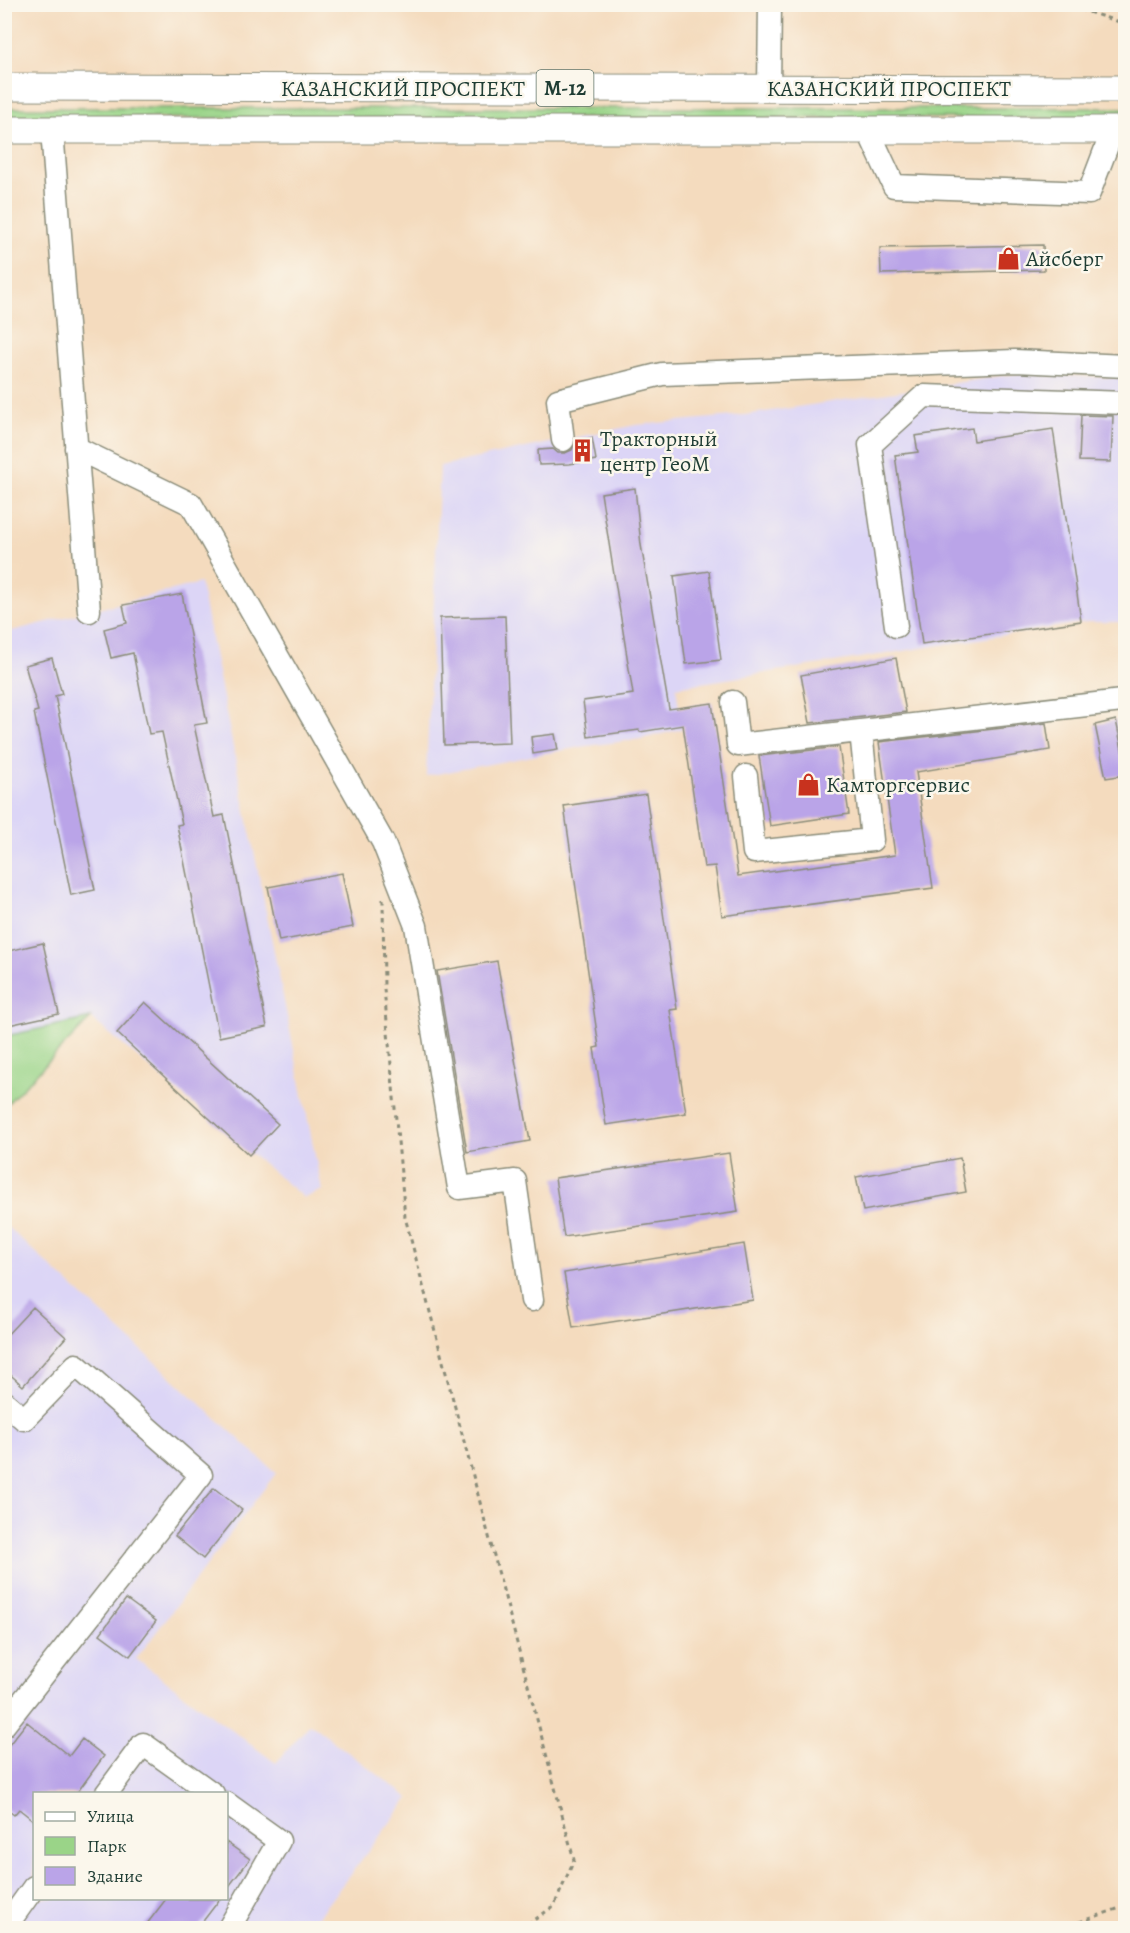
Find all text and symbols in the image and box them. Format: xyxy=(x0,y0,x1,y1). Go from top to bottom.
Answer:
road number: М-12 xyxy=(536,70,594,106)
street label: КАЗАНСКИЙ ПРОСПЕКТ xyxy=(281,74,525,104)
street label: КАЗАНСКИЙ ПРОСПЕКТ xyxy=(767,74,1011,104)
place label: Айсберг xyxy=(1025,244,1103,274)
shop icon: Айсберг xyxy=(995,245,1021,271)
place label: Тракторный центр ГеоМ xyxy=(600,424,717,479)
building icon: Тракторный центр ГеоМ xyxy=(569,438,595,464)
place label: Камторгсервис xyxy=(826,770,970,800)
shop icon: Камторгсервис xyxy=(795,771,821,797)
legend xyxy=(33,1792,228,1900)
text: Улица xyxy=(87,1804,135,1828)
text: Парк xyxy=(87,1834,127,1858)
text: Здание xyxy=(87,1864,143,1888)

